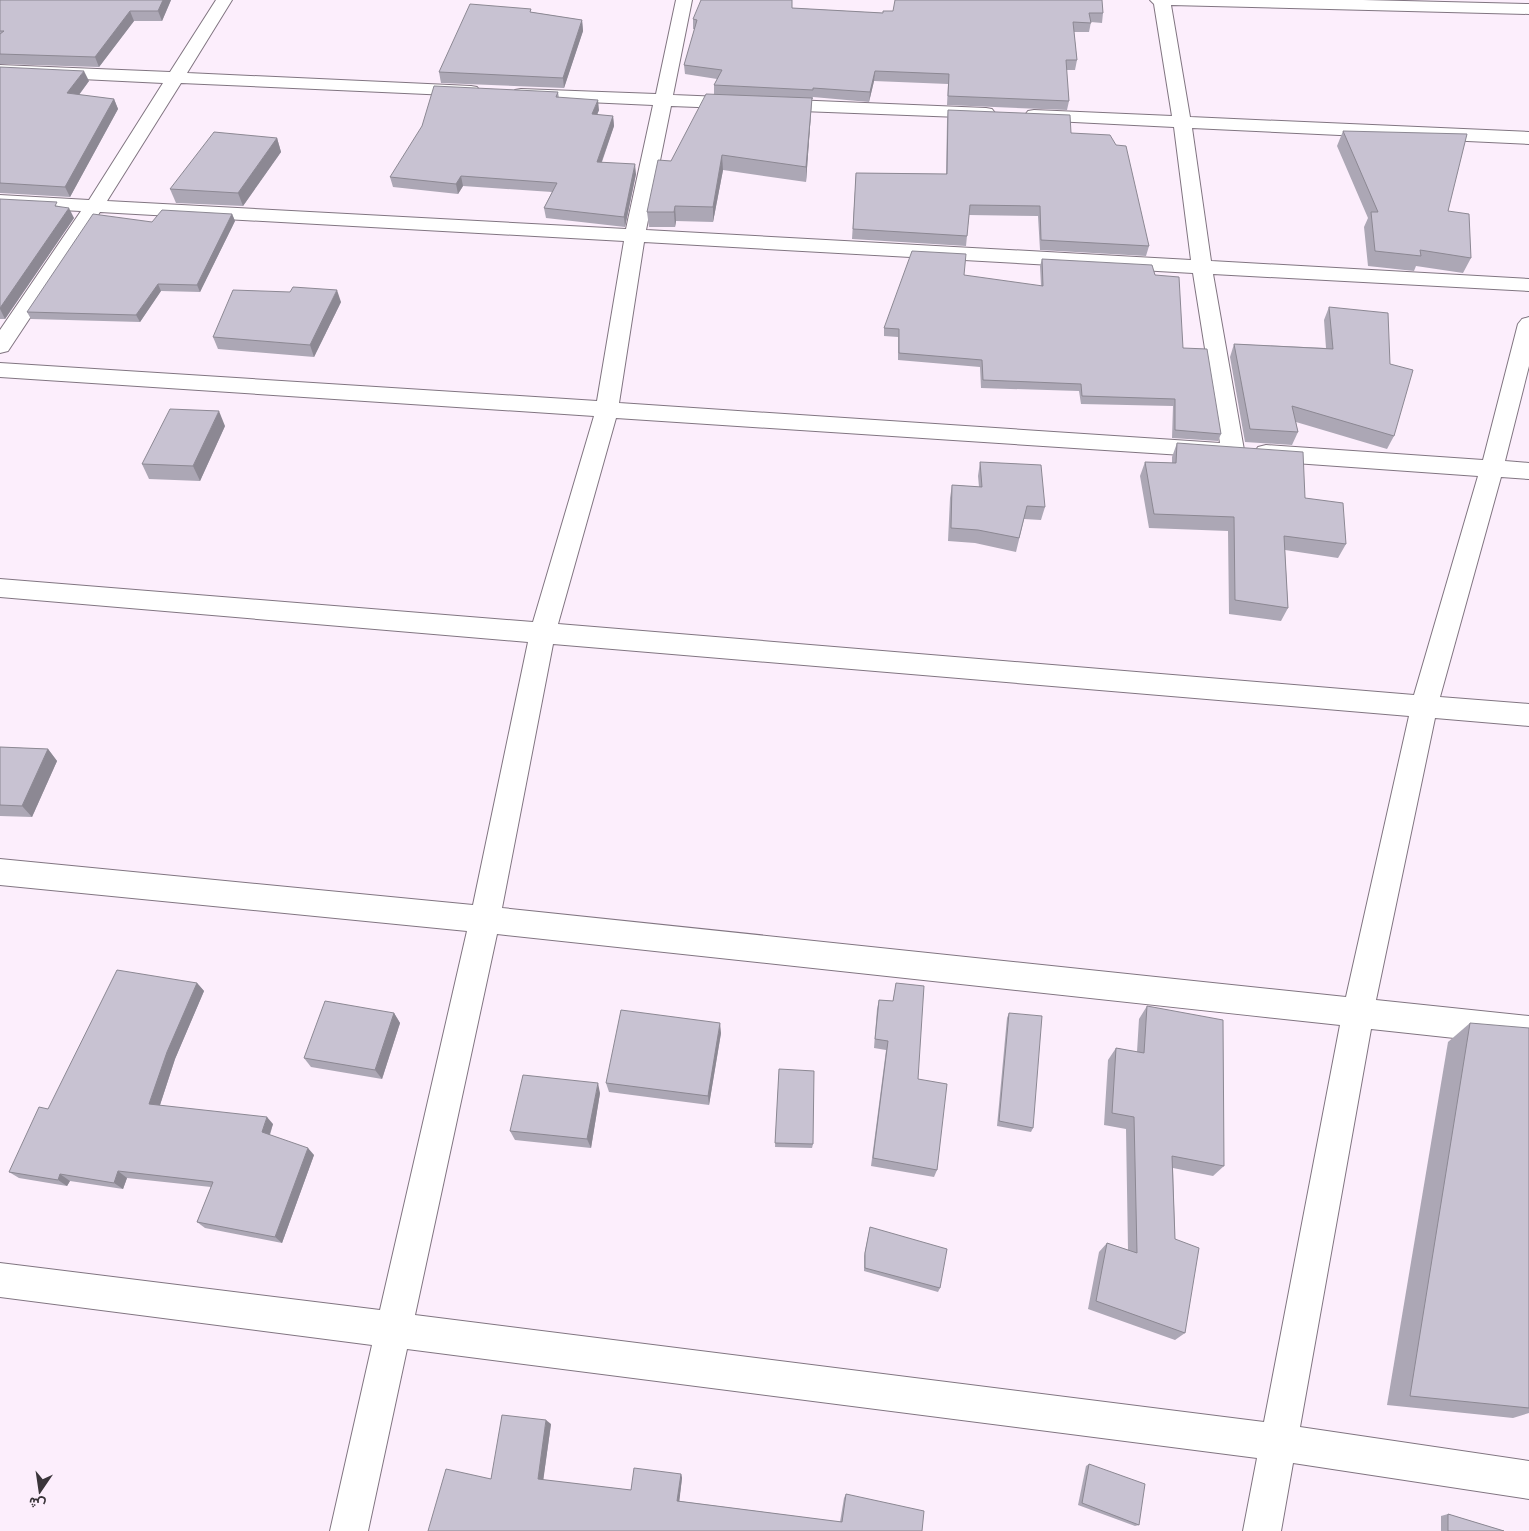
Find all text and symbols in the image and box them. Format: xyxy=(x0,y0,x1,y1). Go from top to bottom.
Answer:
north arrow xyxy=(15,1466,65,1516)
text: ش xyxy=(26,1492,48,1515)

